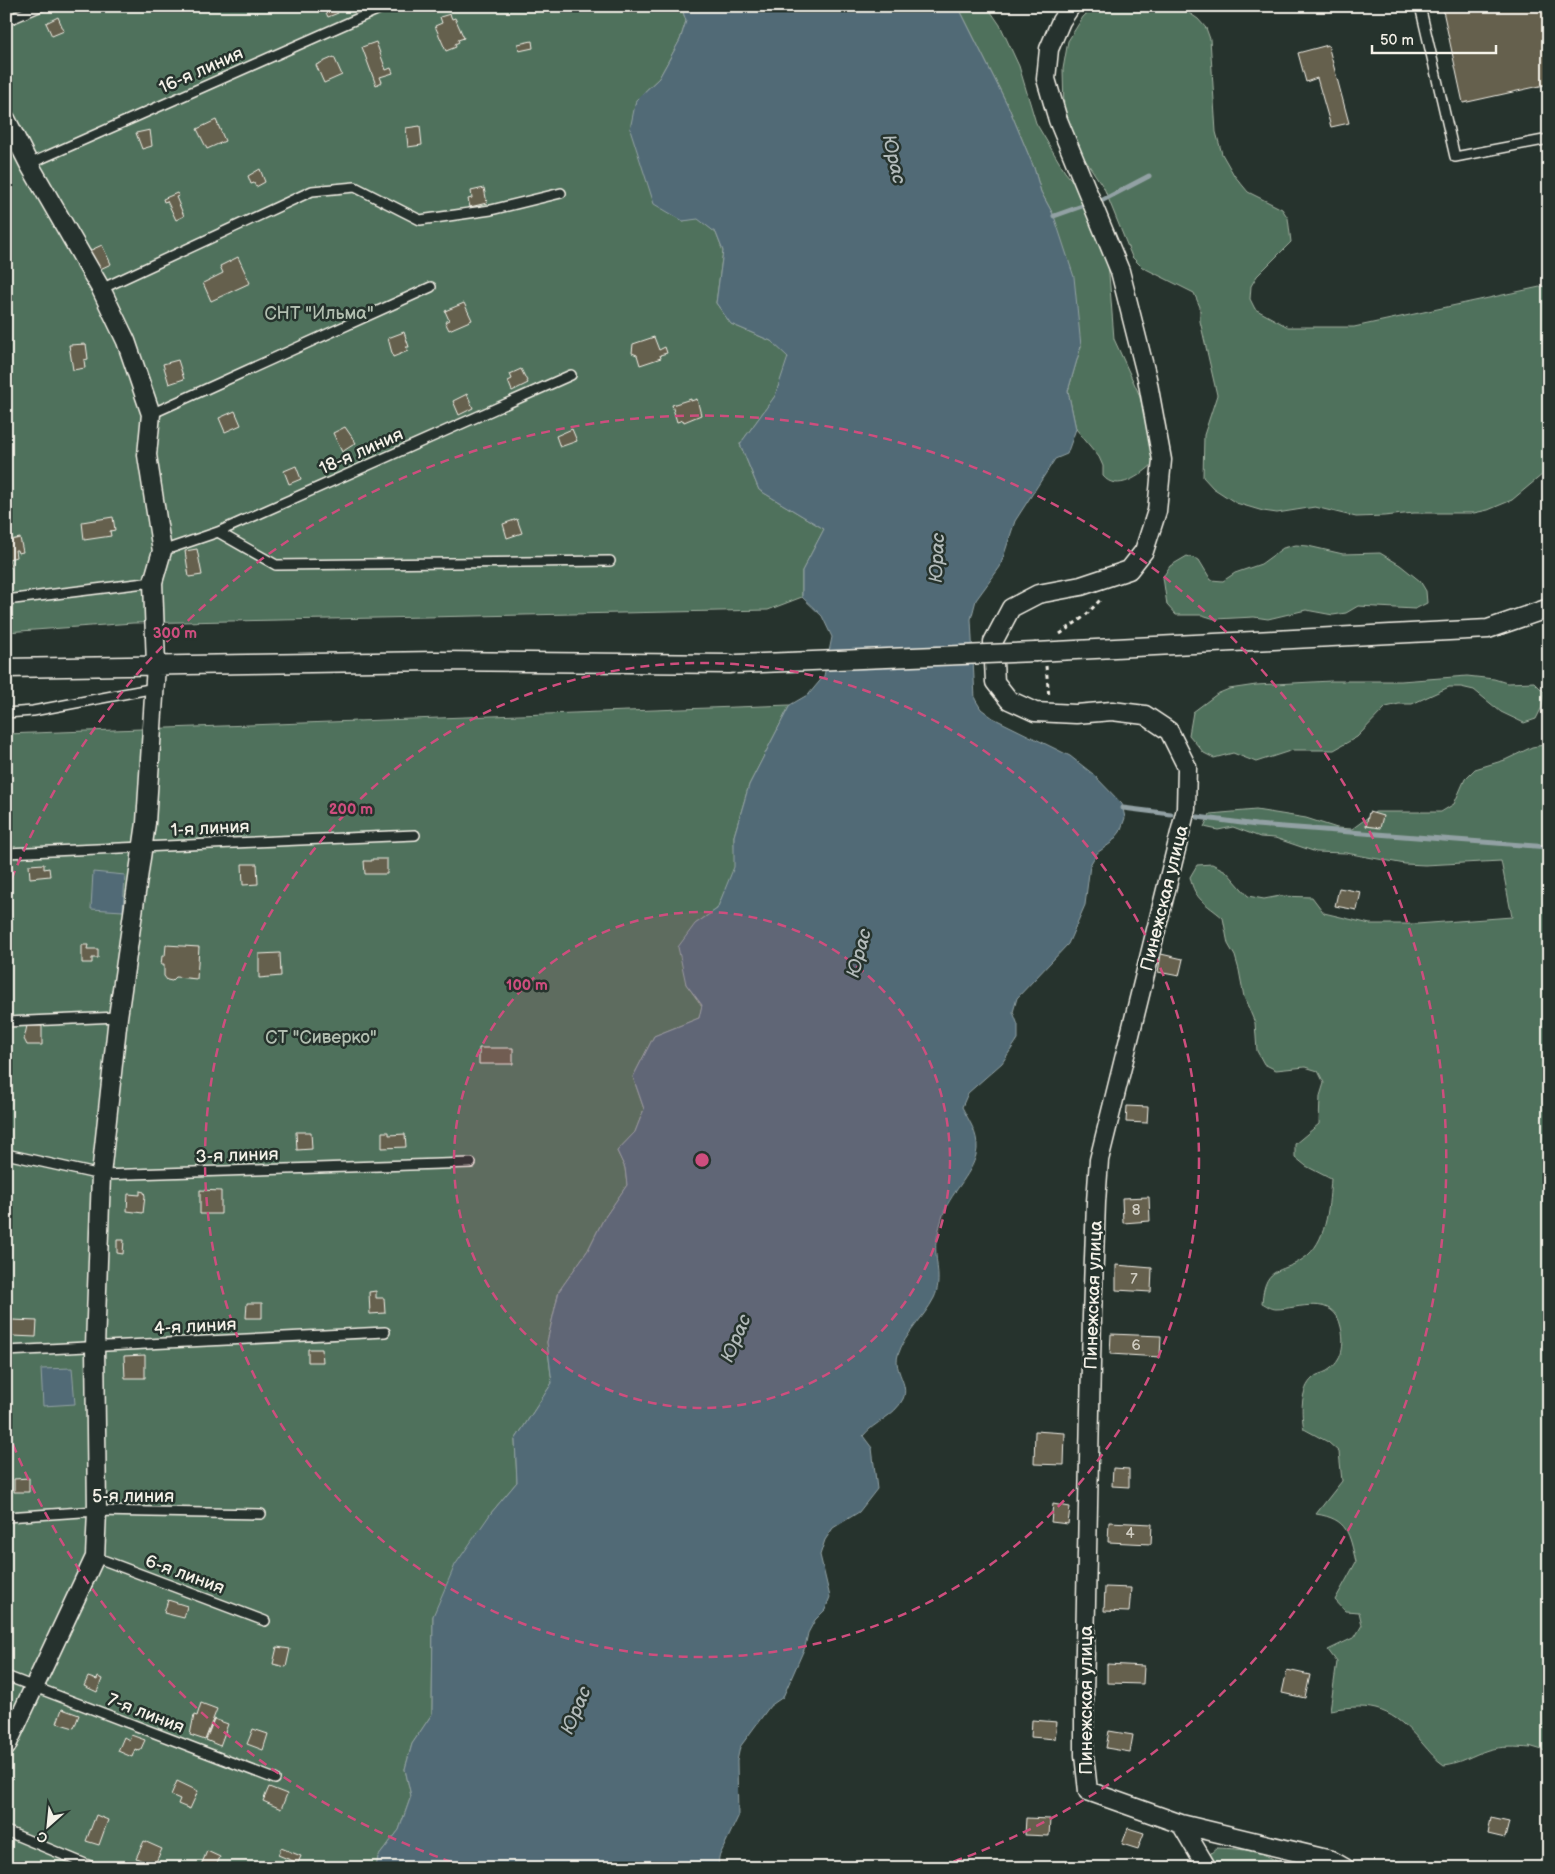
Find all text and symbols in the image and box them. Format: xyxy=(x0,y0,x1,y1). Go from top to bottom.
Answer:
scale bar xyxy=(1372,22,1496,54)
text: 50 m xyxy=(1380,31,1414,50)
street label: 16-я линия xyxy=(156,43,247,98)
water label: Юрас xyxy=(877,132,911,187)
park label: СНТ "Ильма" xyxy=(264,303,374,324)
street label: 18-я линия xyxy=(316,424,406,479)
water label: Юрас xyxy=(925,532,950,584)
text: 300 m xyxy=(153,624,197,643)
text: 200 m xyxy=(329,800,373,819)
street label: 1-я линия xyxy=(170,816,250,841)
street label: Пинежская улица xyxy=(1136,823,1193,973)
water label: Юрас xyxy=(842,926,877,980)
text: 100 m xyxy=(506,976,548,995)
park label: СТ "Сиверко" xyxy=(265,1027,377,1048)
street label: 3-я линия xyxy=(195,1144,279,1167)
centre of rings xyxy=(693,1151,711,1169)
house number: 8 xyxy=(1132,1201,1141,1220)
street label: Пинежская улица xyxy=(1080,1220,1107,1370)
house number: 7 xyxy=(1130,1270,1138,1289)
water label: Юрас xyxy=(716,1311,757,1366)
street label: 4-я линия xyxy=(153,1314,237,1339)
house number: 6 xyxy=(1131,1336,1141,1355)
street label: 5-я линия xyxy=(92,1486,174,1507)
house number: 4 xyxy=(1125,1524,1135,1543)
street label: 6-я линия xyxy=(142,1550,227,1599)
street label: Пинежская улица xyxy=(1076,1625,1097,1775)
water label: Юрас xyxy=(556,1683,597,1738)
street label: 7-я линия xyxy=(104,1689,187,1738)
north arrow xyxy=(22,1802,72,1852)
text: С xyxy=(34,1827,51,1847)

